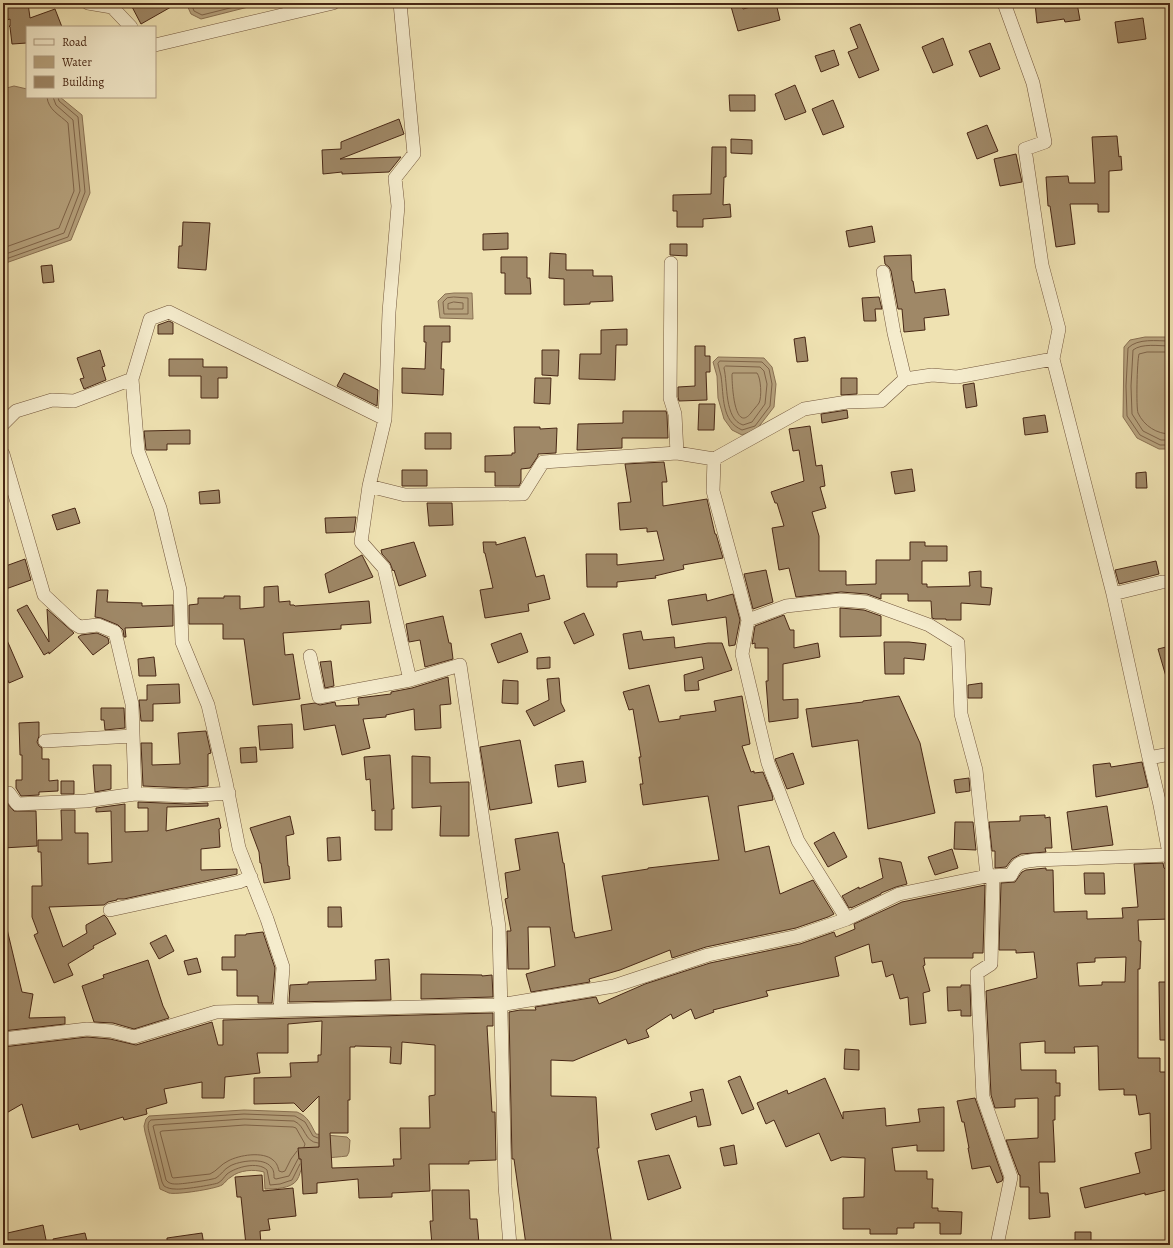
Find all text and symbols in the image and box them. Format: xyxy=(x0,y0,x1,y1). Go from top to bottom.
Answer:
legend xyxy=(26,26,156,98)
text: Road xyxy=(62,34,88,50)
text: Water xyxy=(61,54,92,70)
text: Building xyxy=(62,74,104,90)

